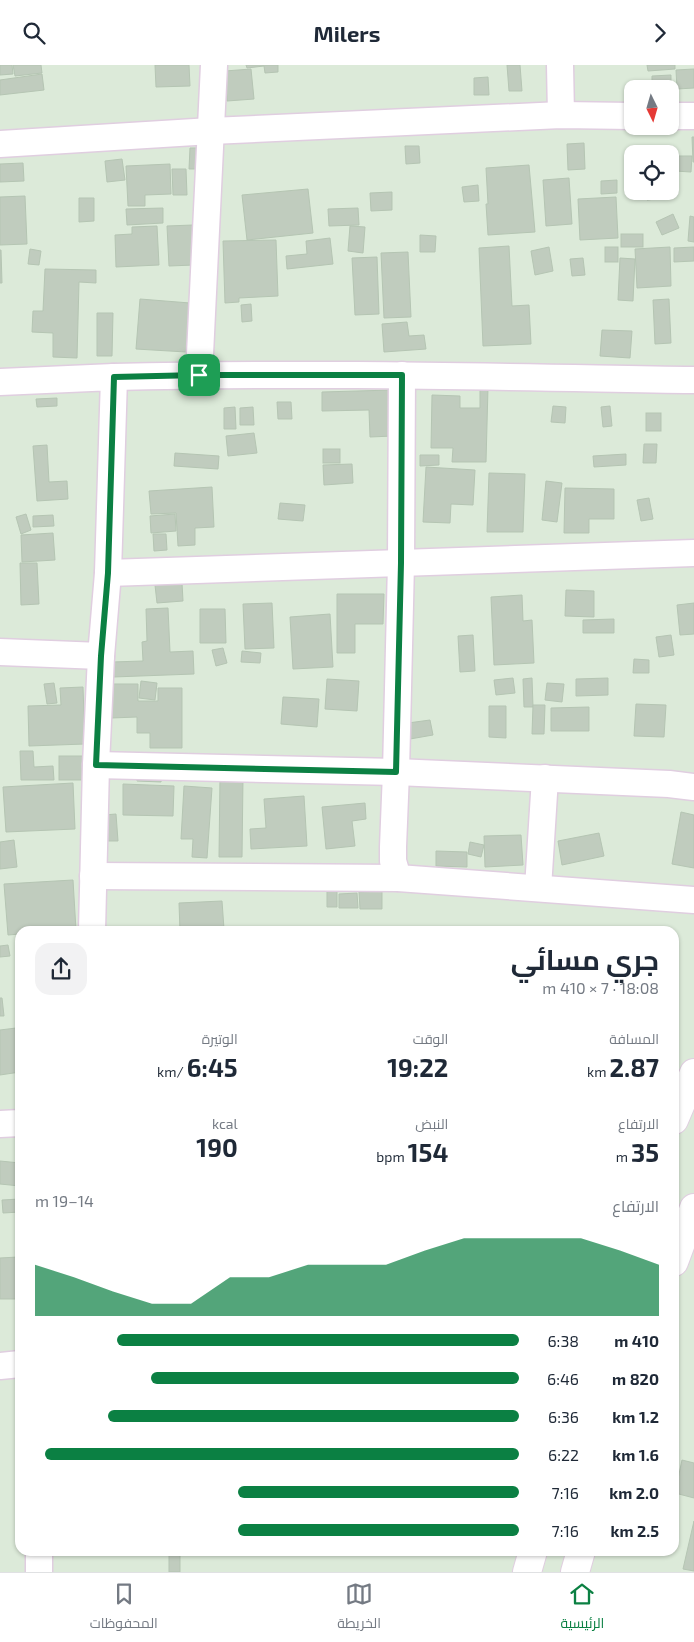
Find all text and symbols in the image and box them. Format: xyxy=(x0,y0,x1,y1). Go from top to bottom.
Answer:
icon: search xyxy=(20,19,48,47)
icon: forward xyxy=(646,19,674,47)
text: Milers xyxy=(314,20,380,46)
north arrow xyxy=(624,80,679,135)
map controls xyxy=(624,80,679,200)
button: locate xyxy=(624,145,679,200)
pin xyxy=(178,354,220,396)
icon: arrive xyxy=(185,361,213,389)
text: جري مسائي xyxy=(511,942,659,976)
button: share xyxy=(35,943,87,995)
text: 18:08 · 7 × 410 m xyxy=(542,978,659,997)
text: الوتيرة xyxy=(202,1030,238,1047)
text: الوقت xyxy=(413,1030,448,1047)
text: المسافة xyxy=(609,1030,659,1047)
text: 6:45 xyxy=(187,1052,238,1082)
text: 19:22 xyxy=(387,1052,448,1082)
text: 2.87 xyxy=(610,1052,659,1082)
text: /km xyxy=(157,1063,187,1080)
text: km xyxy=(587,1063,610,1080)
text: kcal xyxy=(212,1115,238,1132)
text: النبض xyxy=(415,1115,448,1132)
text: الارتفاع xyxy=(618,1115,659,1132)
text: 190 xyxy=(196,1132,238,1162)
text: 154 xyxy=(408,1137,448,1167)
text: 35 xyxy=(631,1137,659,1167)
text: bpm xyxy=(376,1148,408,1165)
text: m xyxy=(616,1148,631,1165)
text: 14–19 m xyxy=(35,1191,94,1210)
text: الارتفاع xyxy=(612,1196,659,1215)
text: 6:38 xyxy=(547,1331,579,1350)
text: 410 m xyxy=(614,1331,659,1350)
text: 6:46 xyxy=(547,1369,579,1388)
text: 820 m xyxy=(612,1369,659,1388)
text: 6:36 xyxy=(548,1407,579,1426)
text: 1.2 km xyxy=(612,1407,659,1426)
text: 6:22 xyxy=(548,1445,579,1464)
text: 1.6 km xyxy=(612,1445,659,1464)
text: 7:16 xyxy=(552,1483,579,1502)
text: 2.0 km xyxy=(609,1483,659,1502)
text: 7:16 xyxy=(552,1521,579,1540)
text: 2.5 km xyxy=(610,1521,659,1540)
tab: المحفوظات xyxy=(90,1580,158,1636)
tab: الخريطة xyxy=(337,1580,381,1636)
tab: الرئيسية xyxy=(560,1580,604,1636)

